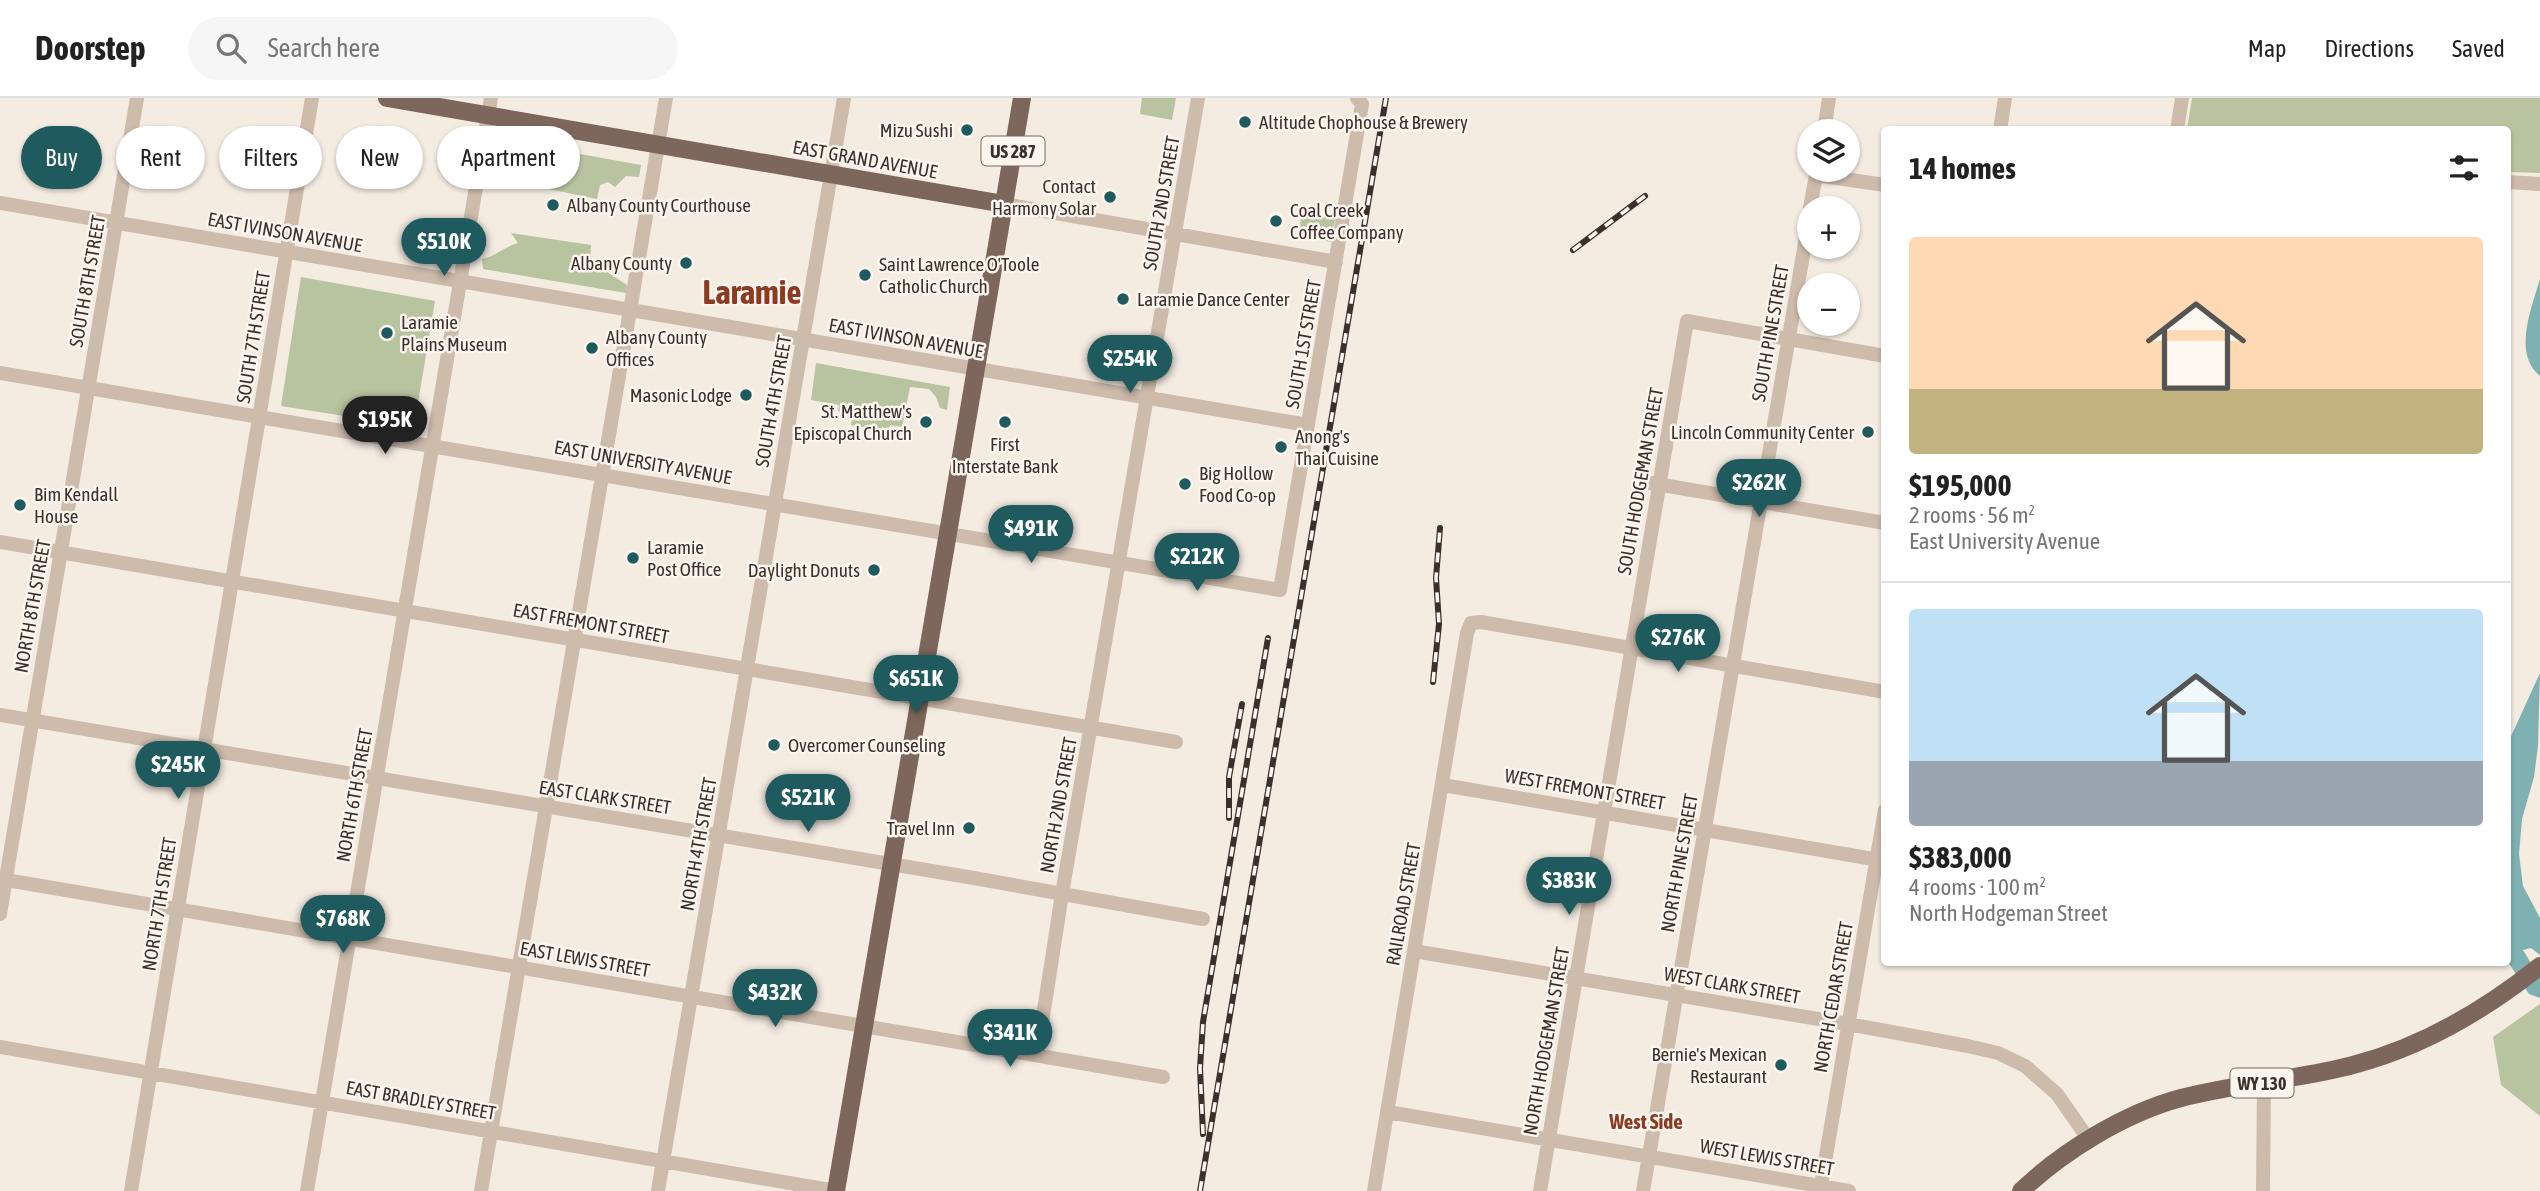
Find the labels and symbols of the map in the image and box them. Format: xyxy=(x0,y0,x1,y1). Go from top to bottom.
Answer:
place label: Altitude Chophouse & Brewery xyxy=(1259,111,1468,133)
marker: Altitude Chophouse & Brewery xyxy=(1237,114,1253,130)
place label: Mizu Sushi xyxy=(880,119,953,141)
marker: Mizu Sushi xyxy=(959,122,975,138)
street label: SOUTH 2ND STREET xyxy=(1138,133,1184,272)
street label: EAST GRAND AVENUE xyxy=(791,135,939,183)
road number: US 287 xyxy=(982,136,1044,166)
place label: Contact Harmony Solar xyxy=(992,175,1096,219)
marker: Contact Harmony Solar xyxy=(1102,189,1118,205)
place label: Albany County Courthouse xyxy=(567,194,751,216)
marker: Albany County Courthouse xyxy=(545,197,561,213)
place label: Coal Creek Coffee Company xyxy=(1290,199,1404,243)
street label: EAST IVINSON AVENUE xyxy=(206,208,364,256)
street label: SOUTH 8TH STREET xyxy=(65,213,110,349)
marker: Coal Creek Coffee Company xyxy=(1268,213,1284,229)
pin: $510K xyxy=(395,218,493,278)
place label: Albany County xyxy=(571,252,672,274)
place label: Saint Lawrence O'Toole Catholic Church xyxy=(879,253,1039,297)
marker: Albany County xyxy=(678,255,694,271)
street label: SOUTH PINE STREET xyxy=(1747,262,1793,403)
marker: Saint Lawrence O'Toole Catholic Church xyxy=(857,267,873,283)
street label: SOUTH 7TH STREET xyxy=(232,269,274,405)
district label: Laramie xyxy=(703,273,801,311)
street label: SOUTH 1ST STREET xyxy=(1281,277,1325,410)
place label: Laramie Dance Center xyxy=(1137,288,1290,310)
marker: Laramie Dance Center xyxy=(1115,291,1131,307)
place label: Laramie Plains Museum xyxy=(401,311,507,355)
street label: EAST IVINSON AVENUE xyxy=(827,314,985,362)
marker: Laramie Plains Museum xyxy=(379,325,395,341)
place label: Albany County Offices xyxy=(606,326,707,370)
street label: SOUTH 4TH STREET xyxy=(751,333,796,469)
pin: $254K xyxy=(1081,336,1179,395)
marker: Albany County Offices xyxy=(584,340,600,356)
place label: Masonic Lodge xyxy=(630,384,732,406)
street label: SOUTH HODGEMAN STREET xyxy=(1613,385,1667,576)
marker: Masonic Lodge xyxy=(738,387,754,403)
pin: $195K xyxy=(336,396,434,456)
place label: St. Matthew's Episcopal Church xyxy=(794,400,912,444)
marker: St. Matthew's Episcopal Church xyxy=(918,414,934,430)
marker: First Interstate Bank xyxy=(997,414,1013,430)
place label: Lincoln Community Center xyxy=(1671,421,1854,443)
marker: Lincoln Community Center xyxy=(1860,424,1876,440)
place label: Anong's Thai Cuisine xyxy=(1295,425,1379,469)
place label: First Interstate Bank xyxy=(952,433,1059,477)
street label: EAST UNIVERSITY AVENUE xyxy=(553,436,733,488)
marker: Anong's Thai Cuisine xyxy=(1273,439,1289,455)
pin: $262K xyxy=(1710,460,1808,519)
place label: Big Hollow Food Co-op xyxy=(1199,462,1276,506)
marker: Big Hollow Food Co-op xyxy=(1177,476,1193,492)
place label: Bim Kendall House xyxy=(34,483,118,527)
marker: Bim Kendall House xyxy=(12,497,28,513)
pin: $491K xyxy=(982,505,1080,565)
pin: $212K xyxy=(1148,533,1246,593)
place label: Laramie Post Office xyxy=(647,536,721,580)
street label: NORTH 8TH STREET xyxy=(9,537,55,674)
marker: Laramie Post Office xyxy=(625,550,641,566)
place label: Daylight Donuts xyxy=(748,559,860,581)
marker: Daylight Donuts xyxy=(866,562,882,578)
street label: EAST FREMONT STREET xyxy=(511,598,671,648)
pin: $276K xyxy=(1629,614,1727,674)
pin: $651K xyxy=(867,656,965,715)
street label: NORTH 6TH STREET xyxy=(331,726,377,863)
place label: Overcomer Counseling xyxy=(788,734,946,756)
street label: NORTH 2ND STREET xyxy=(1035,735,1081,875)
marker: Overcomer Counseling xyxy=(766,737,782,753)
pin: $245K xyxy=(129,742,227,801)
street label: WEST FREMONT STREET xyxy=(1503,764,1668,814)
pin: $521K xyxy=(759,774,857,834)
street label: NORTH 4TH STREET xyxy=(675,775,721,912)
street label: EAST CLARK STREET xyxy=(537,776,673,818)
street label: NORTH PINE STREET xyxy=(1656,791,1702,934)
place label: Travel Inn xyxy=(887,817,955,839)
marker: Travel Inn xyxy=(961,820,977,836)
street label: NORTH 7TH STREET xyxy=(138,835,181,972)
street label: RAILROAD STREET xyxy=(1381,840,1425,967)
pin: $383K xyxy=(1520,858,1618,917)
pin: $768K xyxy=(294,896,392,955)
street label: NORTH CEDAR STREET xyxy=(1809,919,1857,1074)
street label: EAST LEWIS STREET xyxy=(518,937,652,981)
street label: NORTH HODGEMAN STREET xyxy=(1519,944,1574,1137)
street label: WEST CLARK STREET xyxy=(1662,962,1802,1008)
pin: $432K xyxy=(726,970,824,1029)
pin: $341K xyxy=(961,1010,1059,1069)
place label: Bernie's Mexican Restaurant xyxy=(1651,1043,1767,1087)
marker: Bernie's Mexican Restaurant xyxy=(1773,1057,1789,1073)
road number: WY 130 xyxy=(2230,1068,2294,1098)
street label: EAST BRADLEY STREET xyxy=(344,1076,498,1124)
district label: West Side xyxy=(1608,1109,1683,1133)
street label: WEST LEWIS STREET xyxy=(1698,1134,1836,1180)

